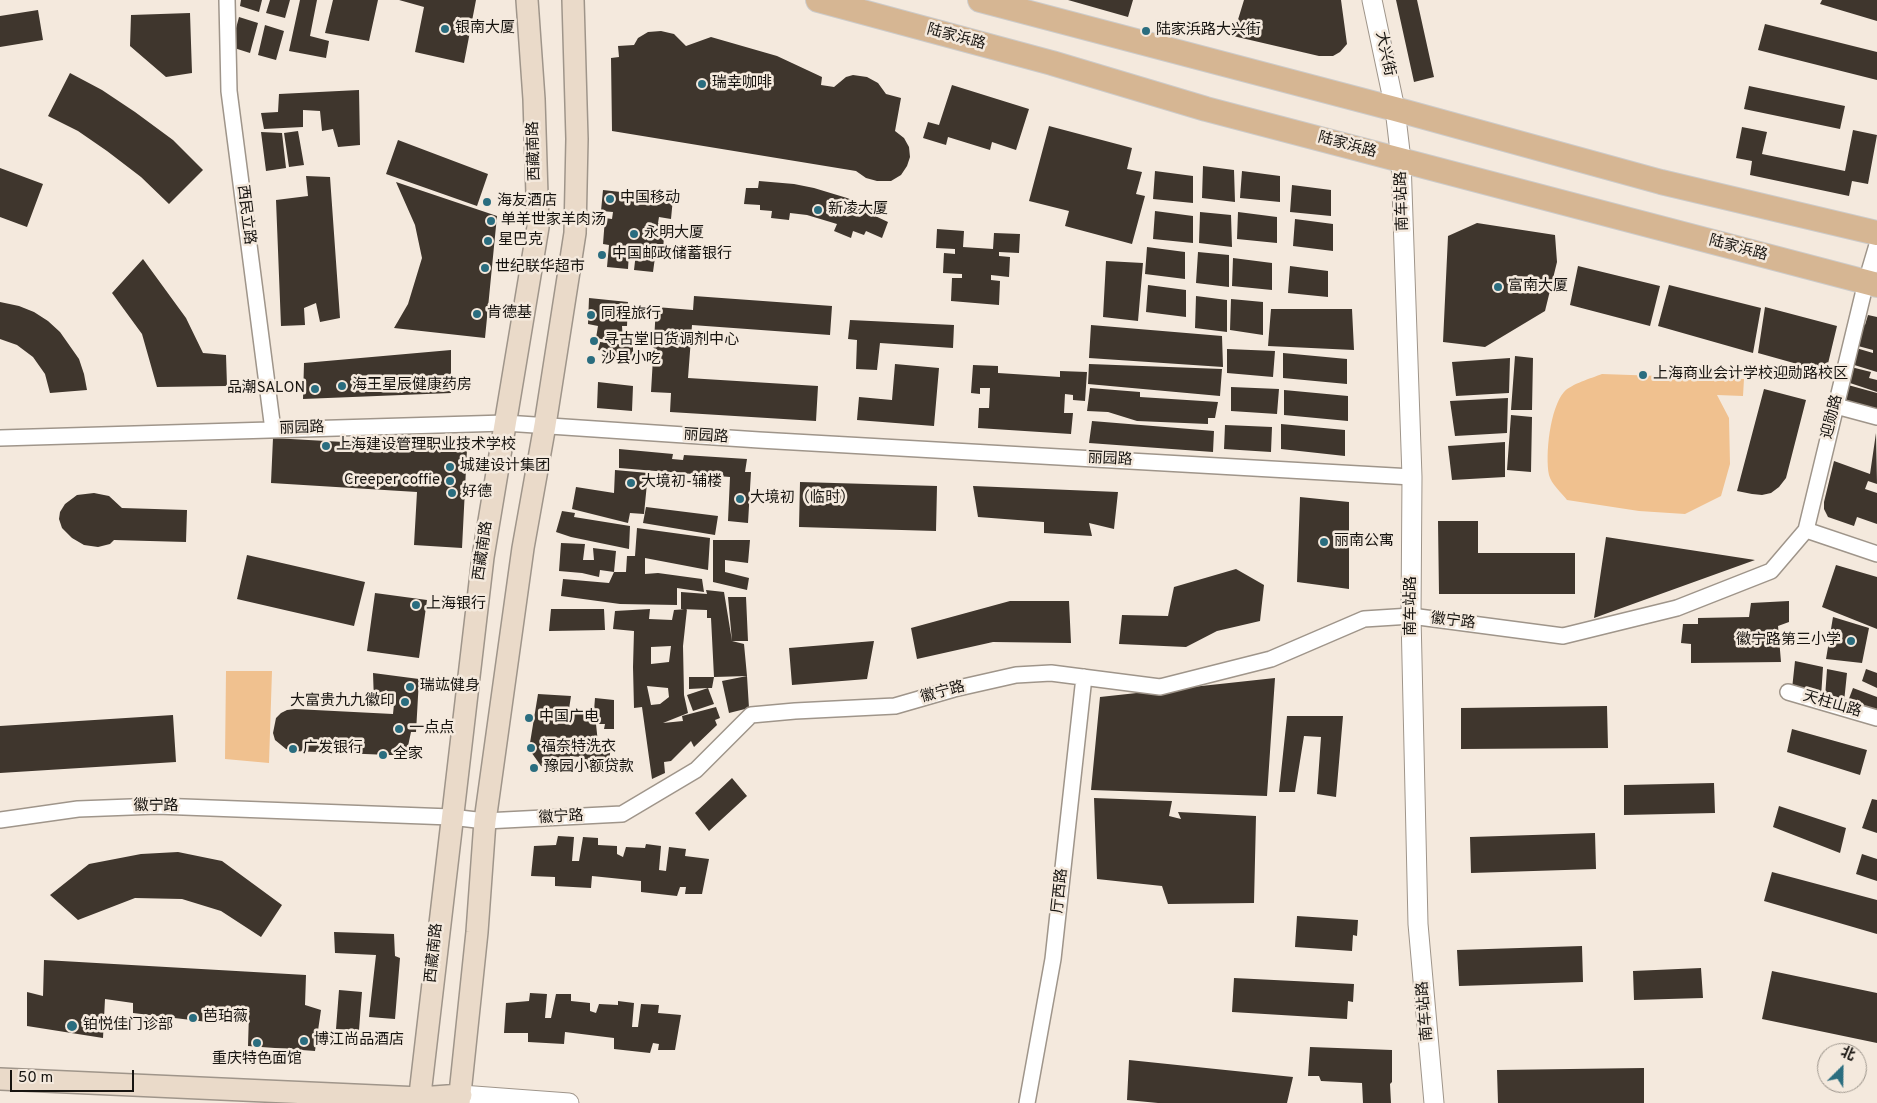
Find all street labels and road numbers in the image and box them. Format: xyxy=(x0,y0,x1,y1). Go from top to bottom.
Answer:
street label: 陆家浜路 xyxy=(925,22,987,54)
street label: 大兴街 xyxy=(1371,30,1397,78)
street label: 西藏南路 xyxy=(525,121,545,181)
street label: 陆家浜路 xyxy=(1316,130,1378,162)
street label: 南车站路 xyxy=(1393,171,1413,231)
street label: 西民立路 xyxy=(232,184,258,246)
street label: 陆家浜路 xyxy=(1707,233,1769,265)
street label: 迎勋路 xyxy=(1819,393,1847,441)
street label: 丽园路 xyxy=(279,419,325,439)
street label: 丽园路 xyxy=(683,426,729,448)
street label: 丽园路 xyxy=(1087,450,1133,470)
street label: 西藏南路 xyxy=(471,520,497,582)
street label: 南车站路 xyxy=(1403,576,1421,636)
street label: 徽宁路 xyxy=(1430,610,1476,634)
street label: 徽宁路 xyxy=(919,678,967,708)
street label: 天柱山路 xyxy=(1801,688,1863,722)
street label: 徽宁路 xyxy=(134,798,178,816)
street label: 徽宁路 xyxy=(538,808,584,828)
street label: 厅西路 xyxy=(1050,868,1072,914)
street label: 西藏南路 xyxy=(423,922,447,984)
street label: 南车站路 xyxy=(1414,980,1438,1042)

